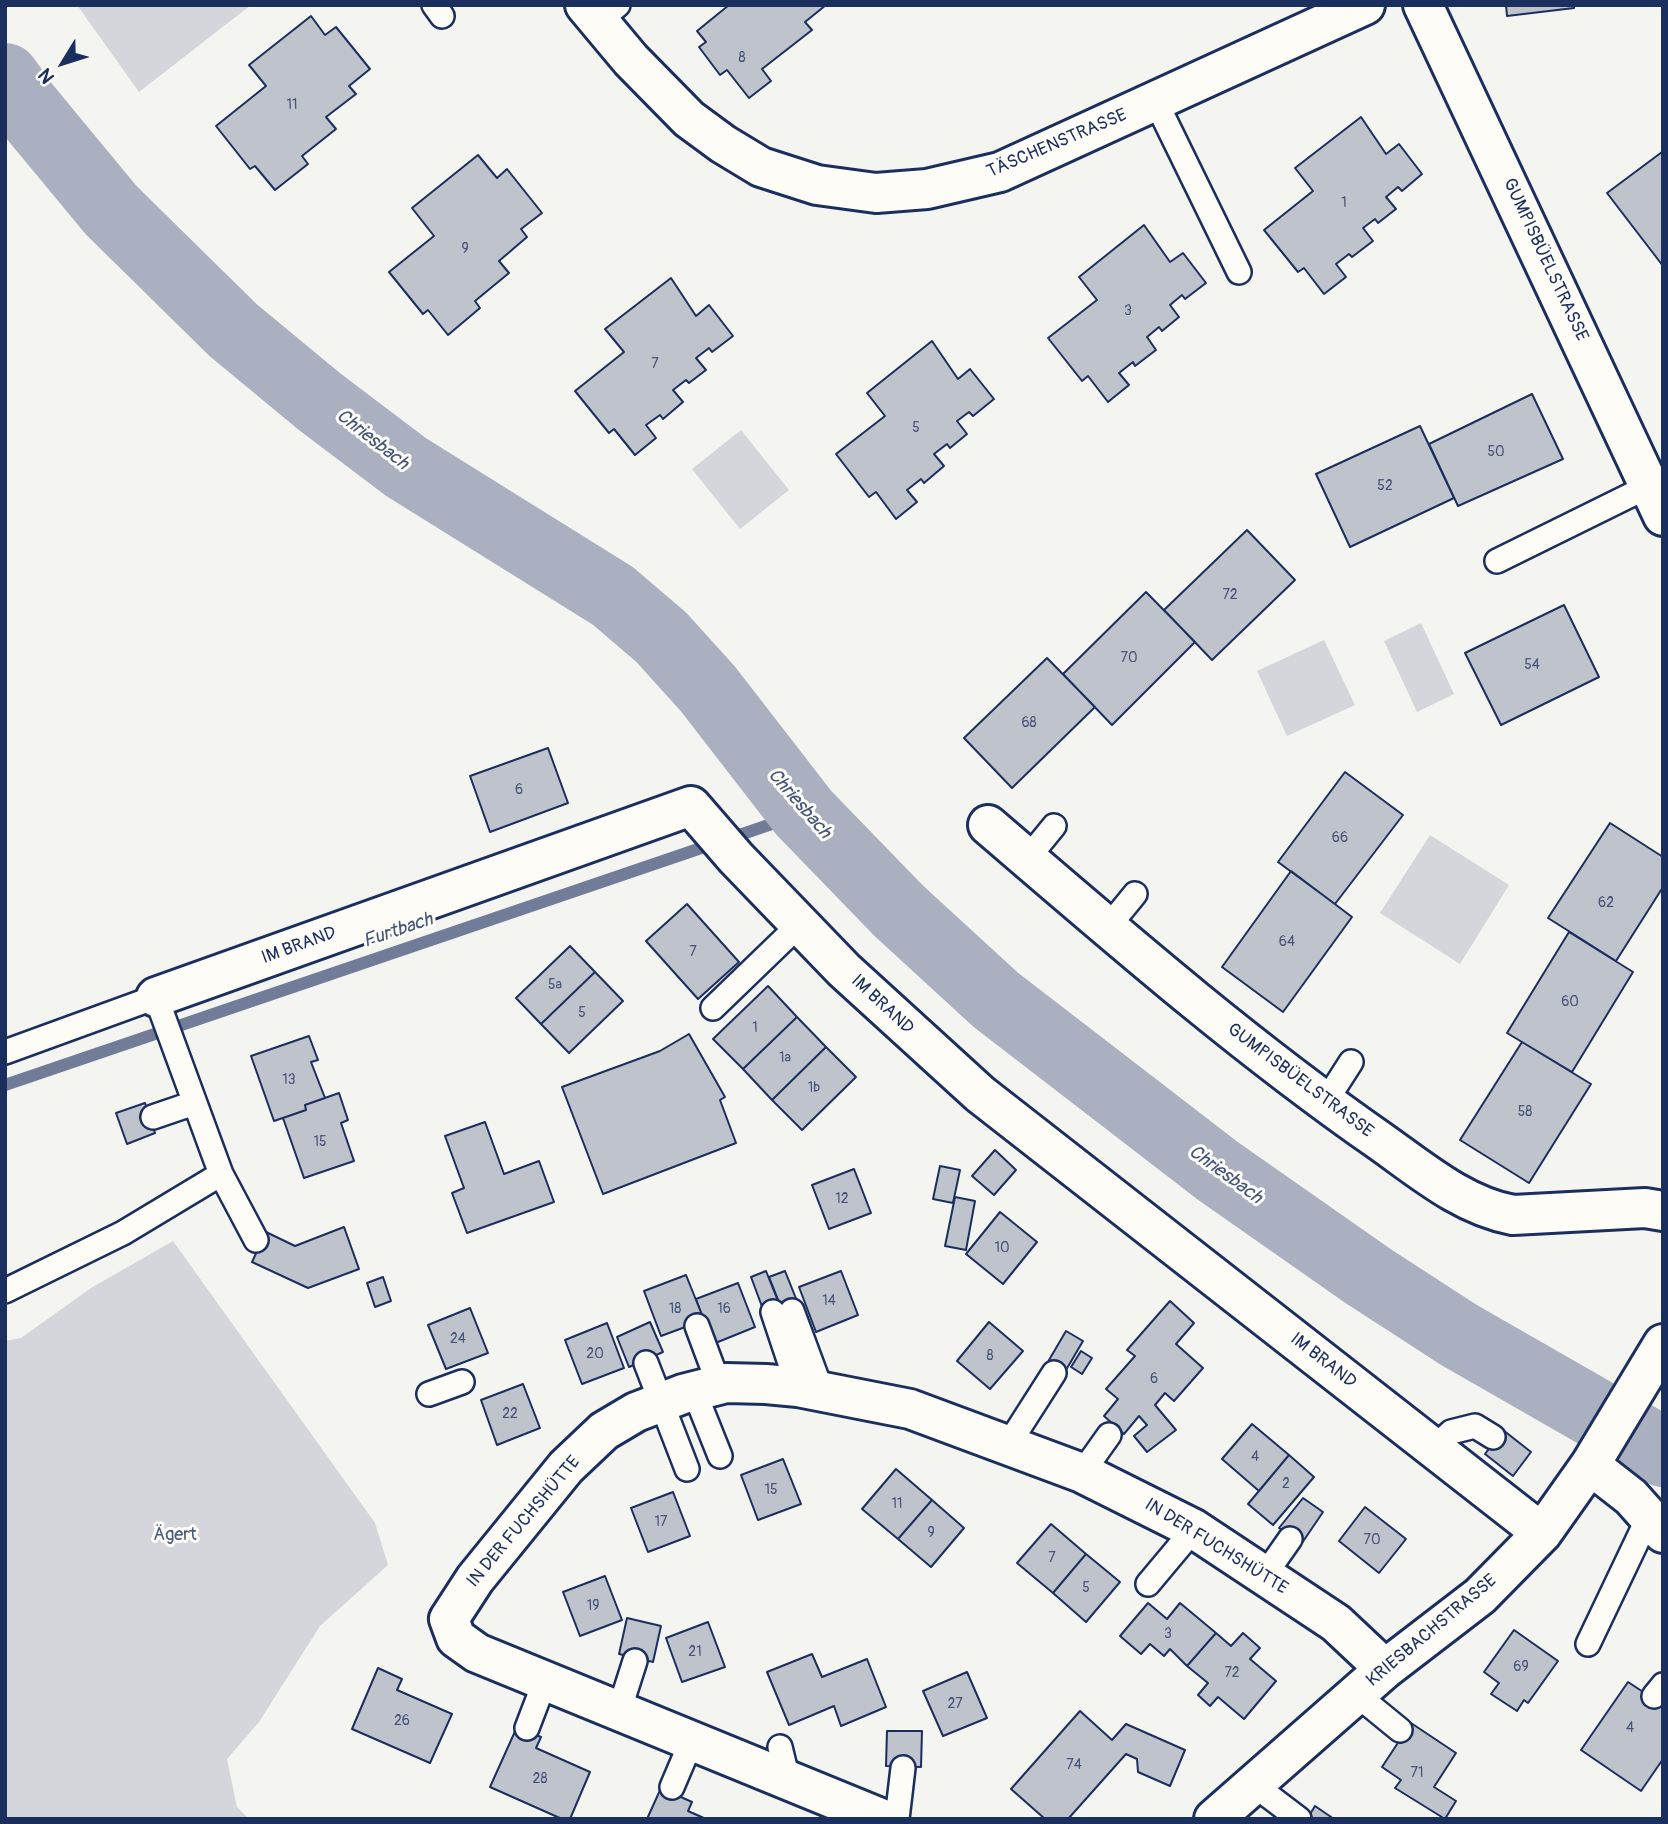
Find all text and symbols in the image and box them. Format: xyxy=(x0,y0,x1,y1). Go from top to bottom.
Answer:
north arrow xyxy=(28,28,98,98)
house number: 8 xyxy=(738,50,746,66)
text: N xyxy=(33,63,60,88)
house number: 11 xyxy=(287,97,297,113)
street label: TÄSCHENSTRASSE xyxy=(984,105,1130,183)
street label: GUMPISBÜELSTRASSE xyxy=(1498,175,1592,345)
house number: 1 xyxy=(1341,195,1347,211)
house number: 9 xyxy=(461,241,469,257)
house number: 3 xyxy=(1124,303,1132,319)
house number: 7 xyxy=(651,356,659,372)
water label: Chriesbach xyxy=(331,405,413,475)
house number: 5 xyxy=(912,420,920,436)
house number: 50 xyxy=(1487,444,1505,460)
house number: 52 xyxy=(1377,478,1393,494)
house number: 72 xyxy=(1222,587,1238,603)
house number: 70 xyxy=(1121,650,1137,666)
house number: 54 xyxy=(1524,657,1540,673)
house number: 68 xyxy=(1021,715,1037,731)
water label: Chriesbach xyxy=(762,764,836,844)
house number: 6 xyxy=(515,782,523,798)
house number: 66 xyxy=(1332,830,1348,846)
house number: 62 xyxy=(1598,895,1614,911)
water label: Furtbach xyxy=(360,908,436,954)
street label: IM BRAND xyxy=(259,923,339,969)
house number: 64 xyxy=(1279,934,1295,950)
house number: 7 xyxy=(689,944,697,960)
street label: IM BRAND xyxy=(846,971,918,1039)
house number: 5a xyxy=(548,977,562,993)
house number: 60 xyxy=(1561,994,1579,1010)
house number: 5 xyxy=(578,1005,586,1021)
street label: GUMPISBÜELSTRASSE xyxy=(1223,1019,1377,1143)
house number: 1 xyxy=(752,1020,758,1036)
house number: 1a xyxy=(779,1050,791,1066)
house number: 13 xyxy=(282,1072,296,1088)
house number: 1b xyxy=(808,1080,820,1096)
house number: 58 xyxy=(1518,1104,1532,1120)
house number: 15 xyxy=(313,1134,327,1150)
water label: Chriesbach xyxy=(1184,1141,1266,1209)
house number: 12 xyxy=(835,1191,849,1207)
house number: 10 xyxy=(994,1240,1010,1256)
house number: 14 xyxy=(822,1293,836,1309)
house number: 18 xyxy=(669,1301,681,1317)
house number: 16 xyxy=(717,1301,731,1317)
street label: IM BRAND xyxy=(1286,1329,1360,1393)
house number: 24 xyxy=(450,1331,466,1347)
house number: 20 xyxy=(586,1346,604,1362)
house number: 8 xyxy=(986,1348,994,1364)
house number: 6 xyxy=(1150,1371,1158,1387)
house number: 22 xyxy=(502,1406,518,1422)
house number: 4 xyxy=(1251,1449,1259,1465)
street label: IN DER FUCHSHÜTTE xyxy=(463,1452,585,1592)
house number: 2 xyxy=(1282,1476,1290,1492)
house number: 15 xyxy=(764,1482,778,1498)
street label: IN DER FUCHSHÜTTE xyxy=(1140,1494,1292,1600)
house number: 11 xyxy=(892,1496,902,1512)
house number: 17 xyxy=(655,1514,667,1530)
park label: Ägert xyxy=(153,1524,197,1546)
house number: 9 xyxy=(927,1525,935,1541)
house number: 70 xyxy=(1364,1532,1380,1548)
house number: 7 xyxy=(1048,1550,1056,1566)
street label: KRIESBACHSTRASSE xyxy=(1362,1570,1502,1692)
house number: 5 xyxy=(1082,1580,1090,1596)
house number: 19 xyxy=(587,1598,599,1614)
house number: 3 xyxy=(1164,1626,1172,1642)
house number: 21 xyxy=(688,1644,702,1660)
house number: 69 xyxy=(1513,1659,1529,1675)
house number: 72 xyxy=(1224,1665,1240,1681)
house number: 27 xyxy=(947,1696,963,1712)
house number: 26 xyxy=(394,1713,410,1729)
house number: 4 xyxy=(1626,1720,1634,1736)
house number: 74 xyxy=(1066,1757,1082,1773)
house number: 71 xyxy=(1411,1765,1423,1781)
house number: 28 xyxy=(533,1771,547,1787)

